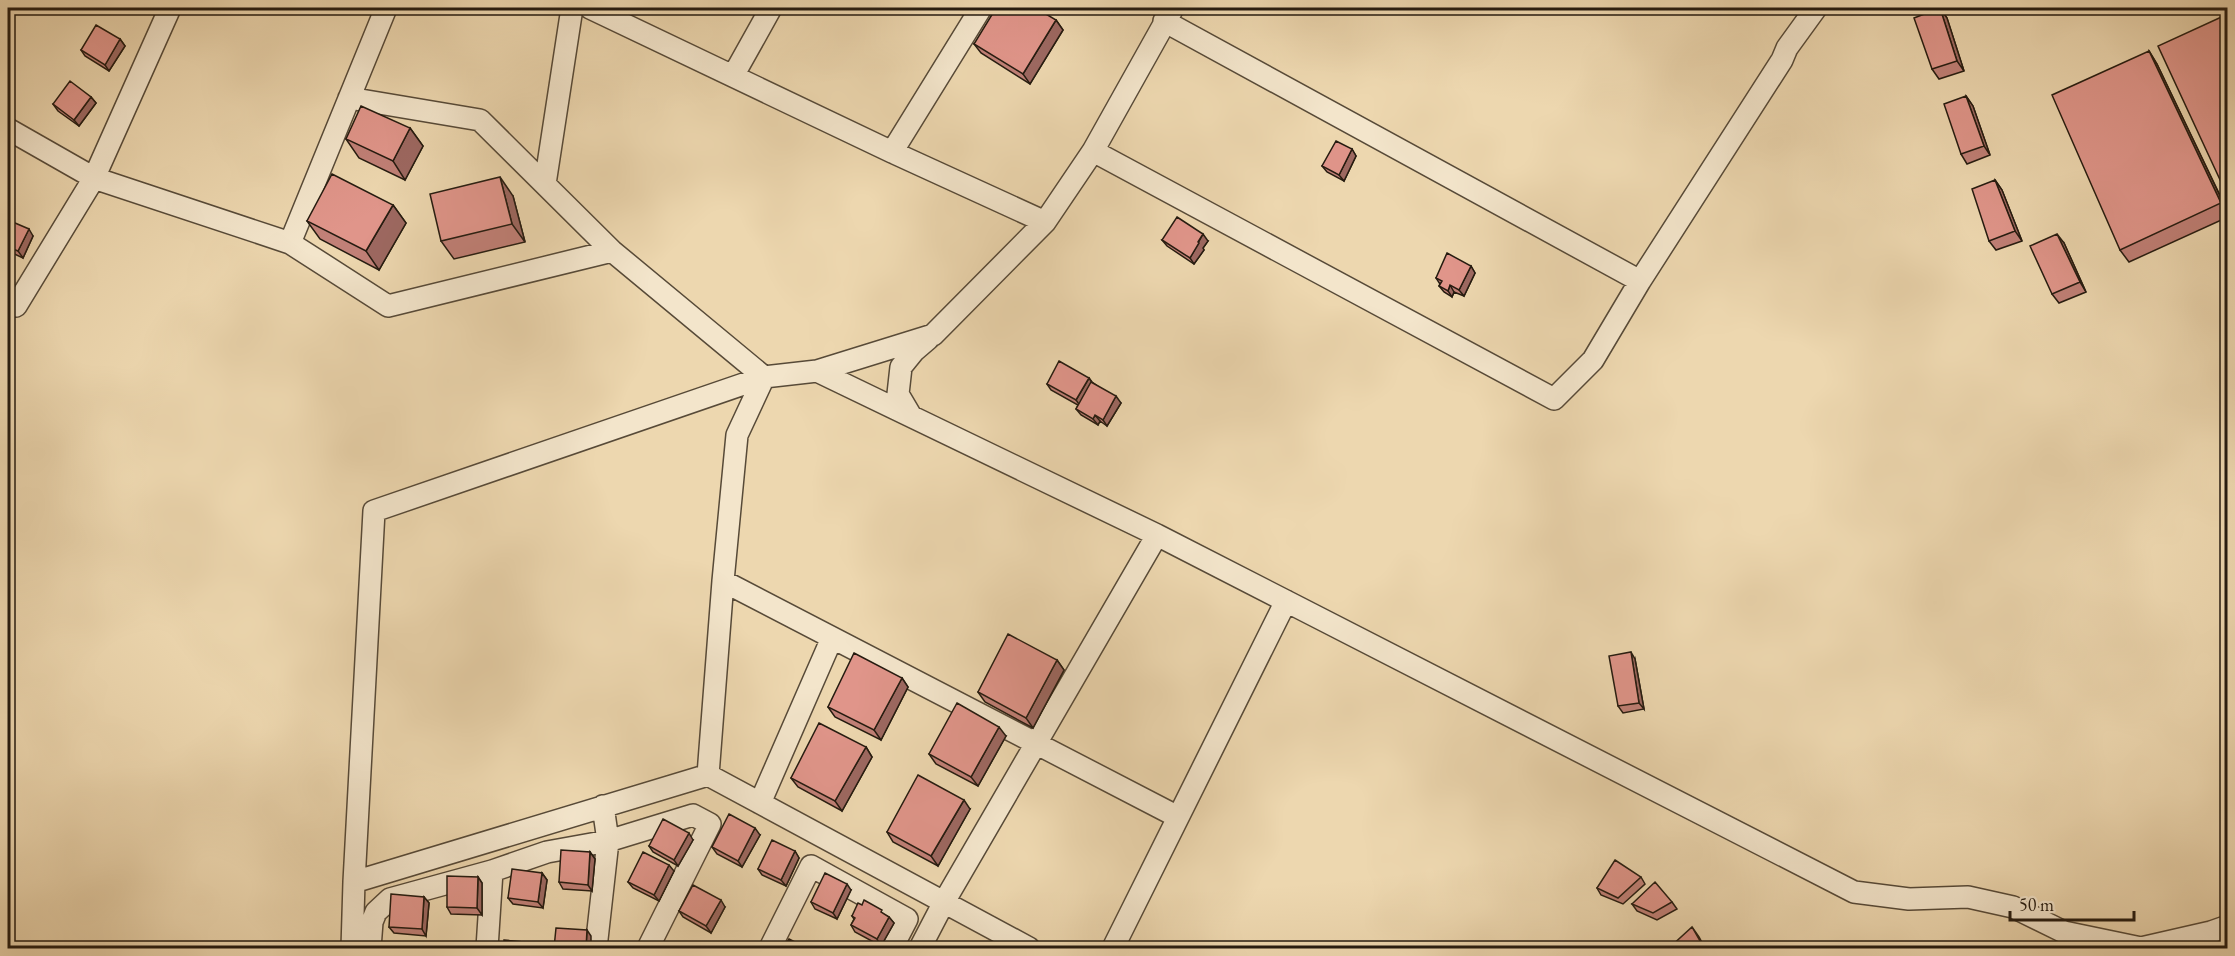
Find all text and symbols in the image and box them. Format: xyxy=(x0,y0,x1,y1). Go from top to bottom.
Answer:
scale bar xyxy=(2010,884,2134,922)
text: 50 m xyxy=(2019,893,2054,916)

